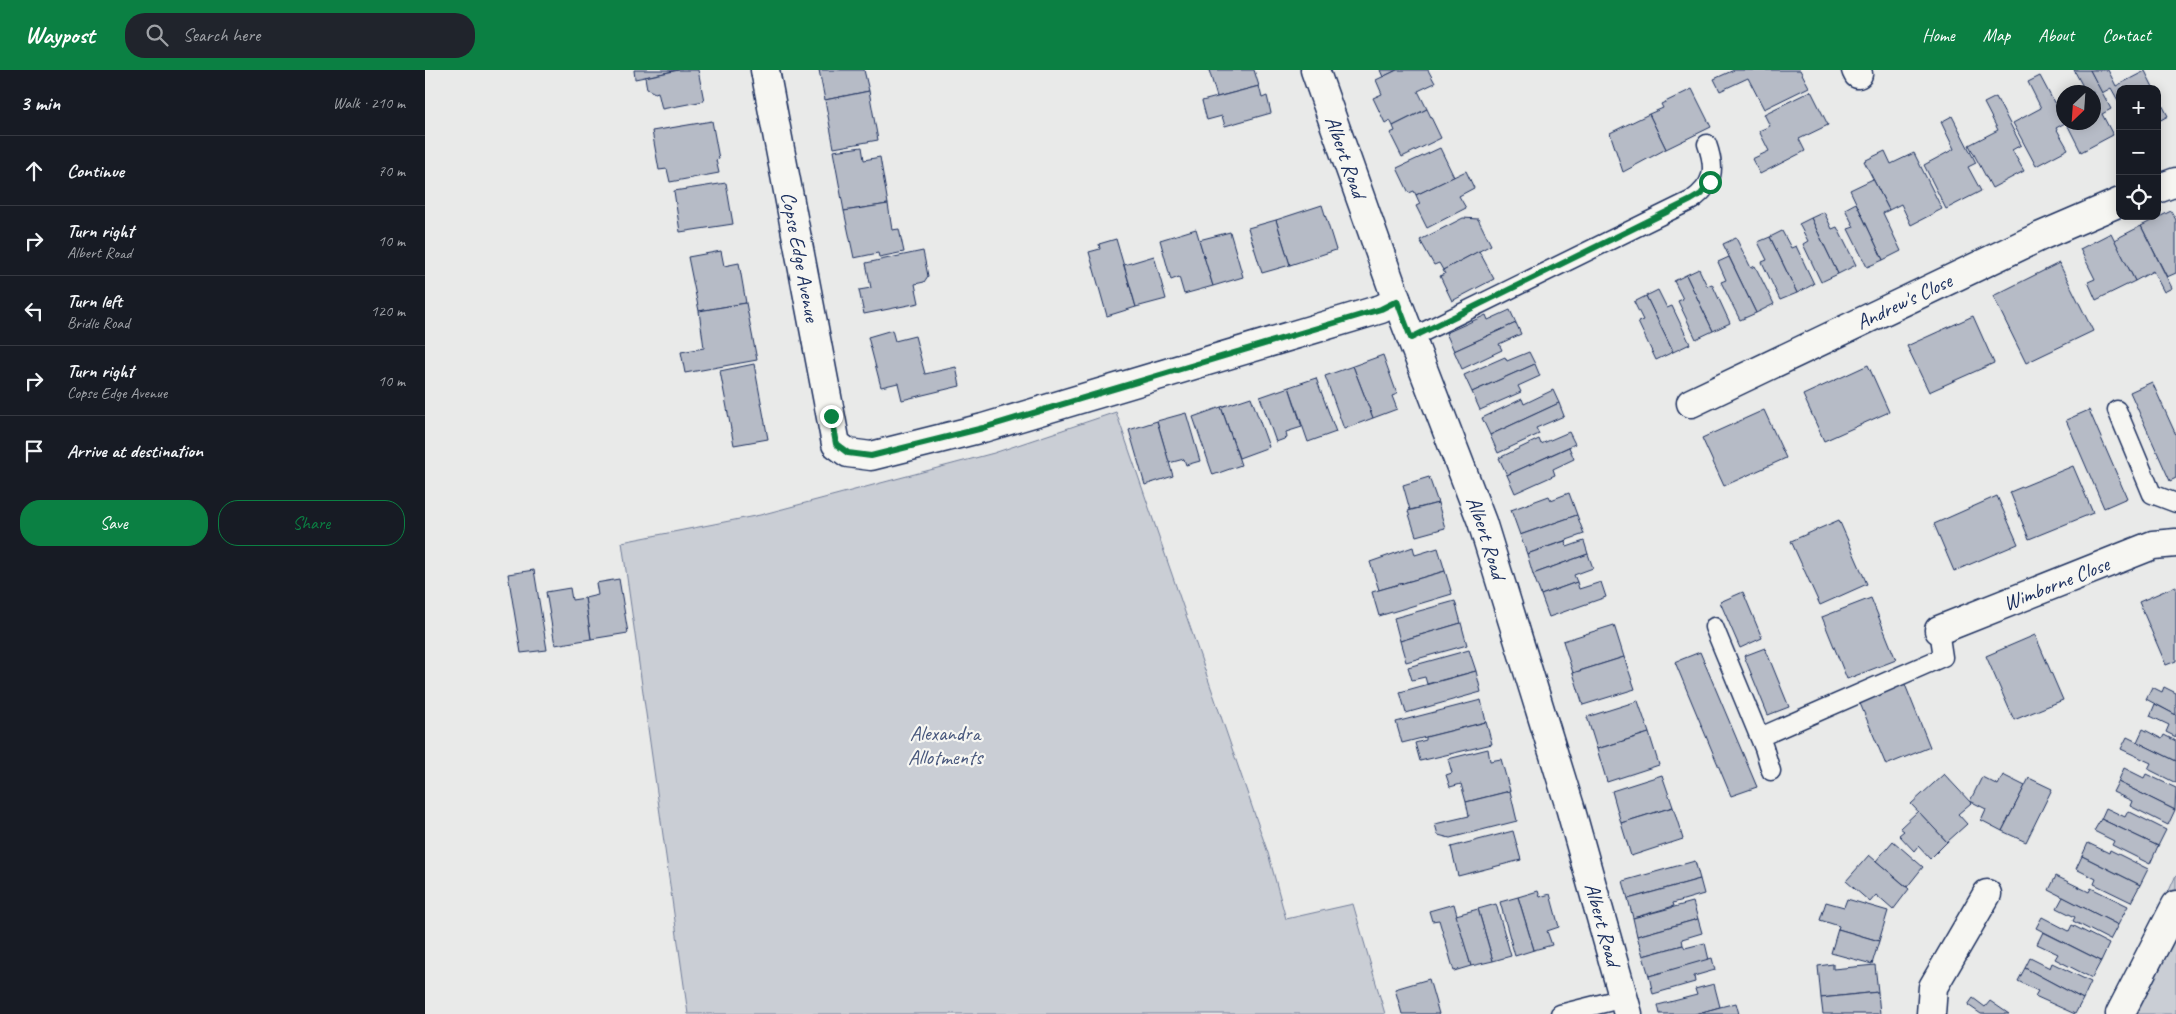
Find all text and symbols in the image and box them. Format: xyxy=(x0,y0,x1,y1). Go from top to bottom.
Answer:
search box xyxy=(125,13,475,58)
text: Waypost xyxy=(25,20,95,50)
icon: search xyxy=(143,21,171,49)
text: Search here xyxy=(183,23,260,47)
text: Home xyxy=(1922,24,1955,46)
text: Map xyxy=(1983,24,2010,46)
text: About xyxy=(2038,24,2074,46)
text: Contact xyxy=(2102,24,2151,46)
north arrow xyxy=(2056,85,2101,130)
map controls xyxy=(2116,85,2161,220)
button: + xyxy=(2116,85,2161,130)
text: 3 min xyxy=(20,90,60,116)
text: Walk · 210 m xyxy=(333,93,405,113)
street label: Albert Road xyxy=(1319,112,1374,205)
button: − xyxy=(2116,130,2161,175)
icon: ahead xyxy=(20,157,48,185)
text: Continue xyxy=(67,159,124,183)
text: 70 m xyxy=(378,161,405,181)
route start xyxy=(1699,171,1722,194)
button: locate xyxy=(2116,175,2161,220)
street label: Copse Edge Avenue xyxy=(775,190,826,325)
text: Turn right xyxy=(67,219,134,243)
icon: right xyxy=(20,227,48,255)
text: 10 m xyxy=(378,231,405,251)
text: Albert Road xyxy=(67,243,132,263)
street label: Andrew's Close xyxy=(1852,267,1957,335)
text: Turn left xyxy=(67,289,122,313)
icon: left xyxy=(20,297,48,325)
text: 120 m xyxy=(371,301,405,321)
text: Bridle Road xyxy=(67,313,130,333)
text: Turn right xyxy=(67,359,134,383)
icon: right xyxy=(20,367,48,395)
text: 10 m xyxy=(378,371,405,391)
text: Copse Edge Avenue xyxy=(67,383,167,403)
route end xyxy=(820,405,843,428)
icon: arrive xyxy=(20,437,48,465)
text: Arrive at destination xyxy=(67,439,203,463)
street label: Albert Road xyxy=(1460,493,1513,585)
button: Save xyxy=(20,500,208,546)
button: Share xyxy=(218,500,405,546)
street label: Wimborne Close xyxy=(1999,550,2114,616)
park label: Alexandra Allotments xyxy=(908,720,984,770)
street label: Albert Road xyxy=(1579,880,1628,972)

